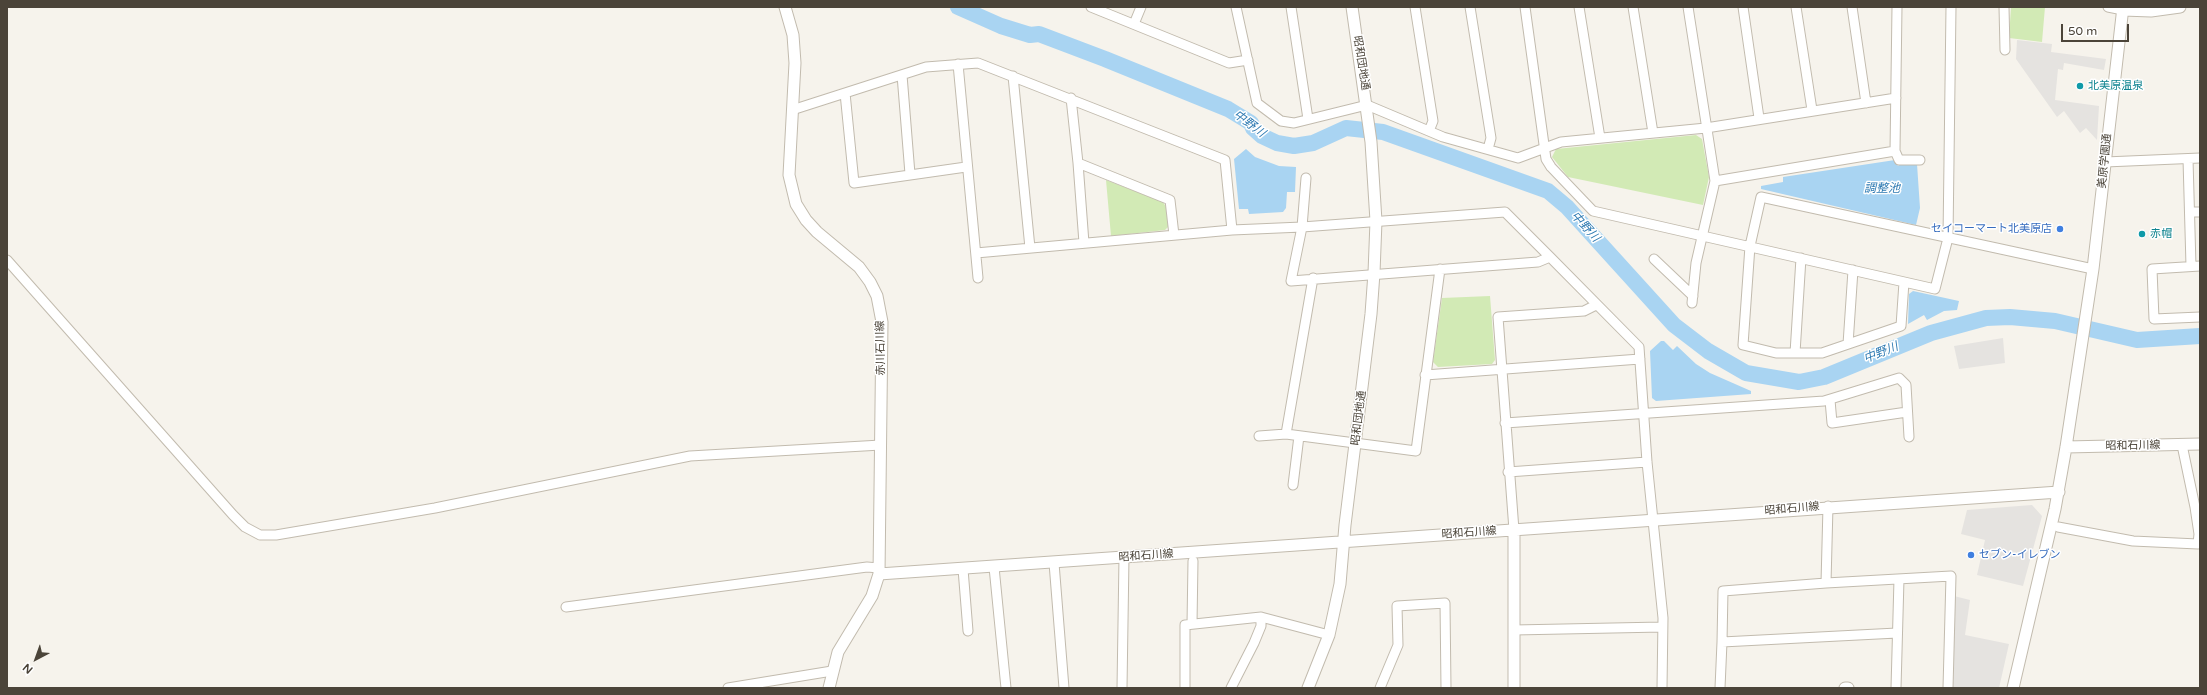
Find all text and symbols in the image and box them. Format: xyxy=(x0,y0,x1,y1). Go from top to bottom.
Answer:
scale bar xyxy=(2063,16,2131,42)
text: 50 m xyxy=(2068,24,2097,38)
street label: 昭和団地通 xyxy=(1350,35,1372,91)
place label: 北美原温泉 xyxy=(2088,79,2143,93)
marker: 北美原温泉 xyxy=(2075,81,2085,91)
water label: 中野川 xyxy=(1230,107,1268,141)
street label: 美原学園通 xyxy=(2096,133,2114,189)
water label: 調整池 xyxy=(1864,182,1900,196)
water label: 中野川 xyxy=(1568,209,1602,245)
place label: セイコーマート北美原店 xyxy=(1931,222,2052,236)
marker: セイコーマート北美原店 xyxy=(2055,224,2065,234)
place label: 赤帽 xyxy=(2150,227,2172,241)
marker: 赤帽 xyxy=(2137,229,2147,239)
street label: 赤川石川線 xyxy=(874,320,888,376)
water label: 中野川 xyxy=(1862,340,1900,366)
street label: 昭和団地通 xyxy=(1349,390,1369,446)
street label: 昭和石川線 xyxy=(2105,439,2161,453)
street label: 昭和石川線 xyxy=(1764,500,1820,518)
street label: 昭和石川線 xyxy=(1441,524,1497,542)
street label: 昭和石川線 xyxy=(1118,547,1174,565)
place label: セブン-イレブン xyxy=(1979,548,2060,562)
marker: セブン-イレブン xyxy=(1966,550,1976,560)
north arrow xyxy=(16,639,56,679)
text: N xyxy=(20,661,35,676)

